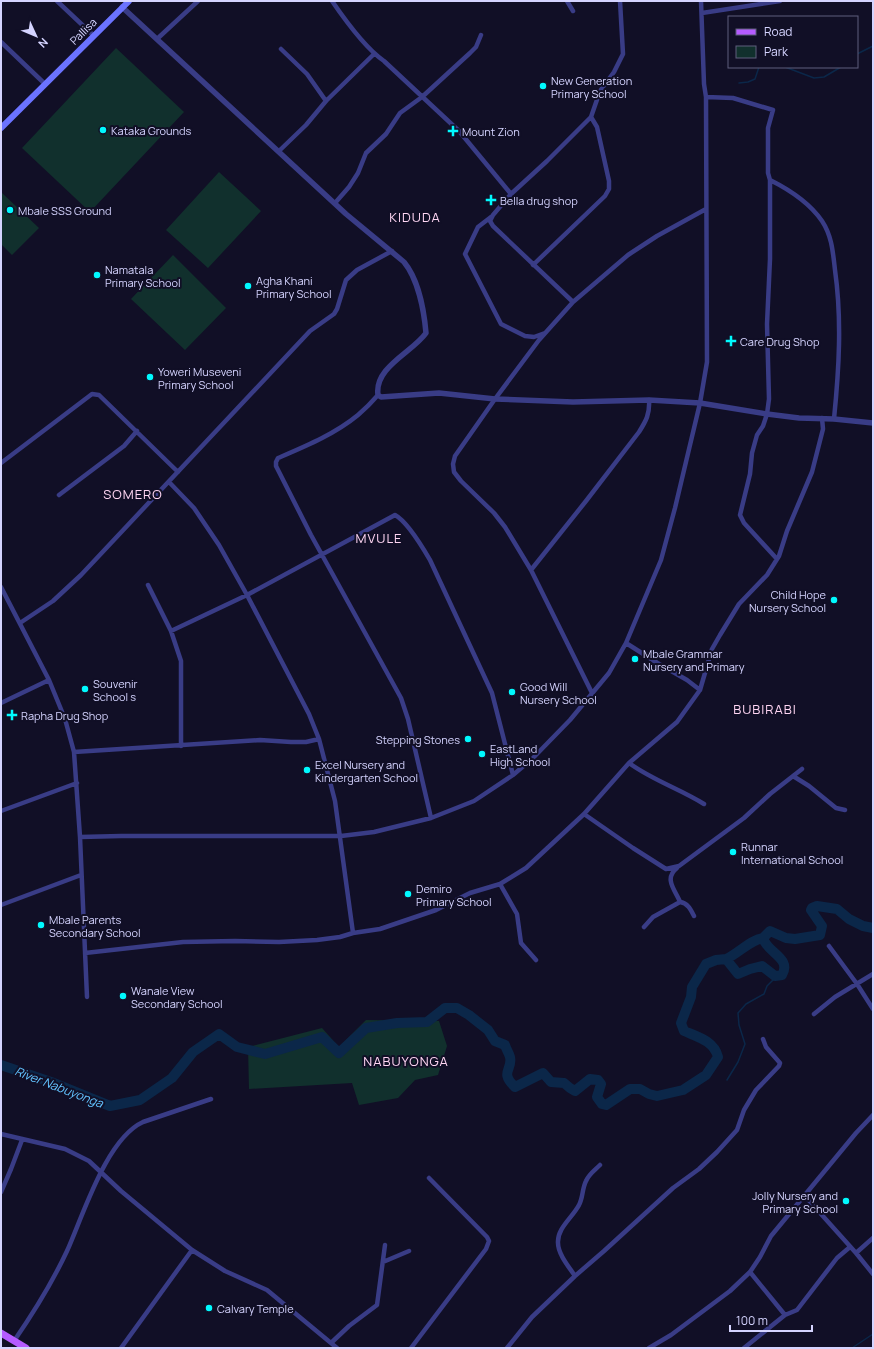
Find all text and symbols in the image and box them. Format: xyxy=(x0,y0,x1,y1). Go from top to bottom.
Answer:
street label: Pallisa xyxy=(66,14,100,48)
north arrow xyxy=(16,16,56,56)
legend xyxy=(728,16,858,68)
text: Road xyxy=(764,23,792,40)
text: N xyxy=(35,35,52,51)
text: Park xyxy=(764,43,789,60)
place label: New Generation Primary School xyxy=(551,73,632,101)
marker: New Generation Primary School xyxy=(538,81,548,91)
place label: Kataka Grounds xyxy=(111,123,192,138)
place label: Mount Zion xyxy=(462,124,520,139)
marker: Kataka Grounds xyxy=(98,125,108,135)
marker: Mount Zion xyxy=(447,125,459,137)
place label: Bella drug shop xyxy=(500,193,578,208)
marker: Bella drug shop xyxy=(485,194,497,206)
place label: Mbale SSS Ground xyxy=(18,203,112,218)
marker: Mbale SSS Ground xyxy=(5,205,15,215)
district label: KIDUDA xyxy=(389,208,441,226)
place label: Namatala Primary School xyxy=(105,262,181,290)
marker: Namatala Primary School xyxy=(92,270,102,280)
place label: Agha Khani Primary School xyxy=(256,273,332,301)
marker: Agha Khani Primary School xyxy=(243,281,253,291)
place label: Care Drug Shop xyxy=(740,334,820,349)
marker: Care Drug Shop xyxy=(725,335,737,347)
place label: Yoweri Museveni Primary School xyxy=(158,364,241,392)
marker: Yoweri Museveni Primary School xyxy=(145,372,155,382)
district label: SOMERO xyxy=(103,485,163,503)
district label: MVULE xyxy=(356,529,402,547)
place label: Child Hope Nursery School xyxy=(749,587,827,615)
marker: Child Hope Nursery School xyxy=(829,595,839,605)
place label: Mbale Grammar Nursery and Primary xyxy=(643,646,745,674)
marker: Mbale Grammar Nursery and Primary xyxy=(630,654,640,664)
place label: Souvenir School s xyxy=(93,676,138,704)
place label: Good Will Nursery School xyxy=(520,679,597,707)
marker: Souvenir School s xyxy=(80,684,90,694)
marker: Good Will Nursery School xyxy=(507,687,517,697)
district label: BUBIRABI xyxy=(733,700,797,718)
place label: Rapha Drug Shop xyxy=(21,708,109,723)
marker: Rapha Drug Shop xyxy=(6,709,18,721)
place label: Stepping Stones xyxy=(376,732,460,747)
marker: Stepping Stones xyxy=(463,734,473,744)
place label: EastLand High School xyxy=(490,741,550,769)
marker: EastLand High School xyxy=(477,749,487,759)
place label: Excel Nursery and Kindergarten School xyxy=(315,757,418,785)
marker: Excel Nursery and Kindergarten School xyxy=(302,765,312,775)
place label: Runnar International School xyxy=(741,839,843,867)
marker: Runnar International School xyxy=(728,847,738,857)
place label: Demiro Primary School xyxy=(416,881,492,909)
marker: Demiro Primary School xyxy=(403,889,413,899)
place label: Mbale Parents Secondary School xyxy=(49,912,141,940)
marker: Mbale Parents Secondary School xyxy=(36,920,46,930)
place label: Wanale View Secondary School xyxy=(131,983,223,1011)
marker: Wanale View Secondary School xyxy=(118,991,128,1001)
district label: NABUYONGA xyxy=(363,1052,449,1070)
water label: River Nabuyonga xyxy=(12,1062,107,1112)
place label: Jolly Nursery and Primary School xyxy=(752,1188,838,1216)
marker: Jolly Nursery and Primary School xyxy=(841,1196,851,1206)
place label: Calvary Temple xyxy=(217,1301,294,1316)
marker: Calvary Temple xyxy=(204,1303,214,1313)
scale bar xyxy=(730,1307,812,1333)
text: 100 m xyxy=(736,1312,768,1329)

